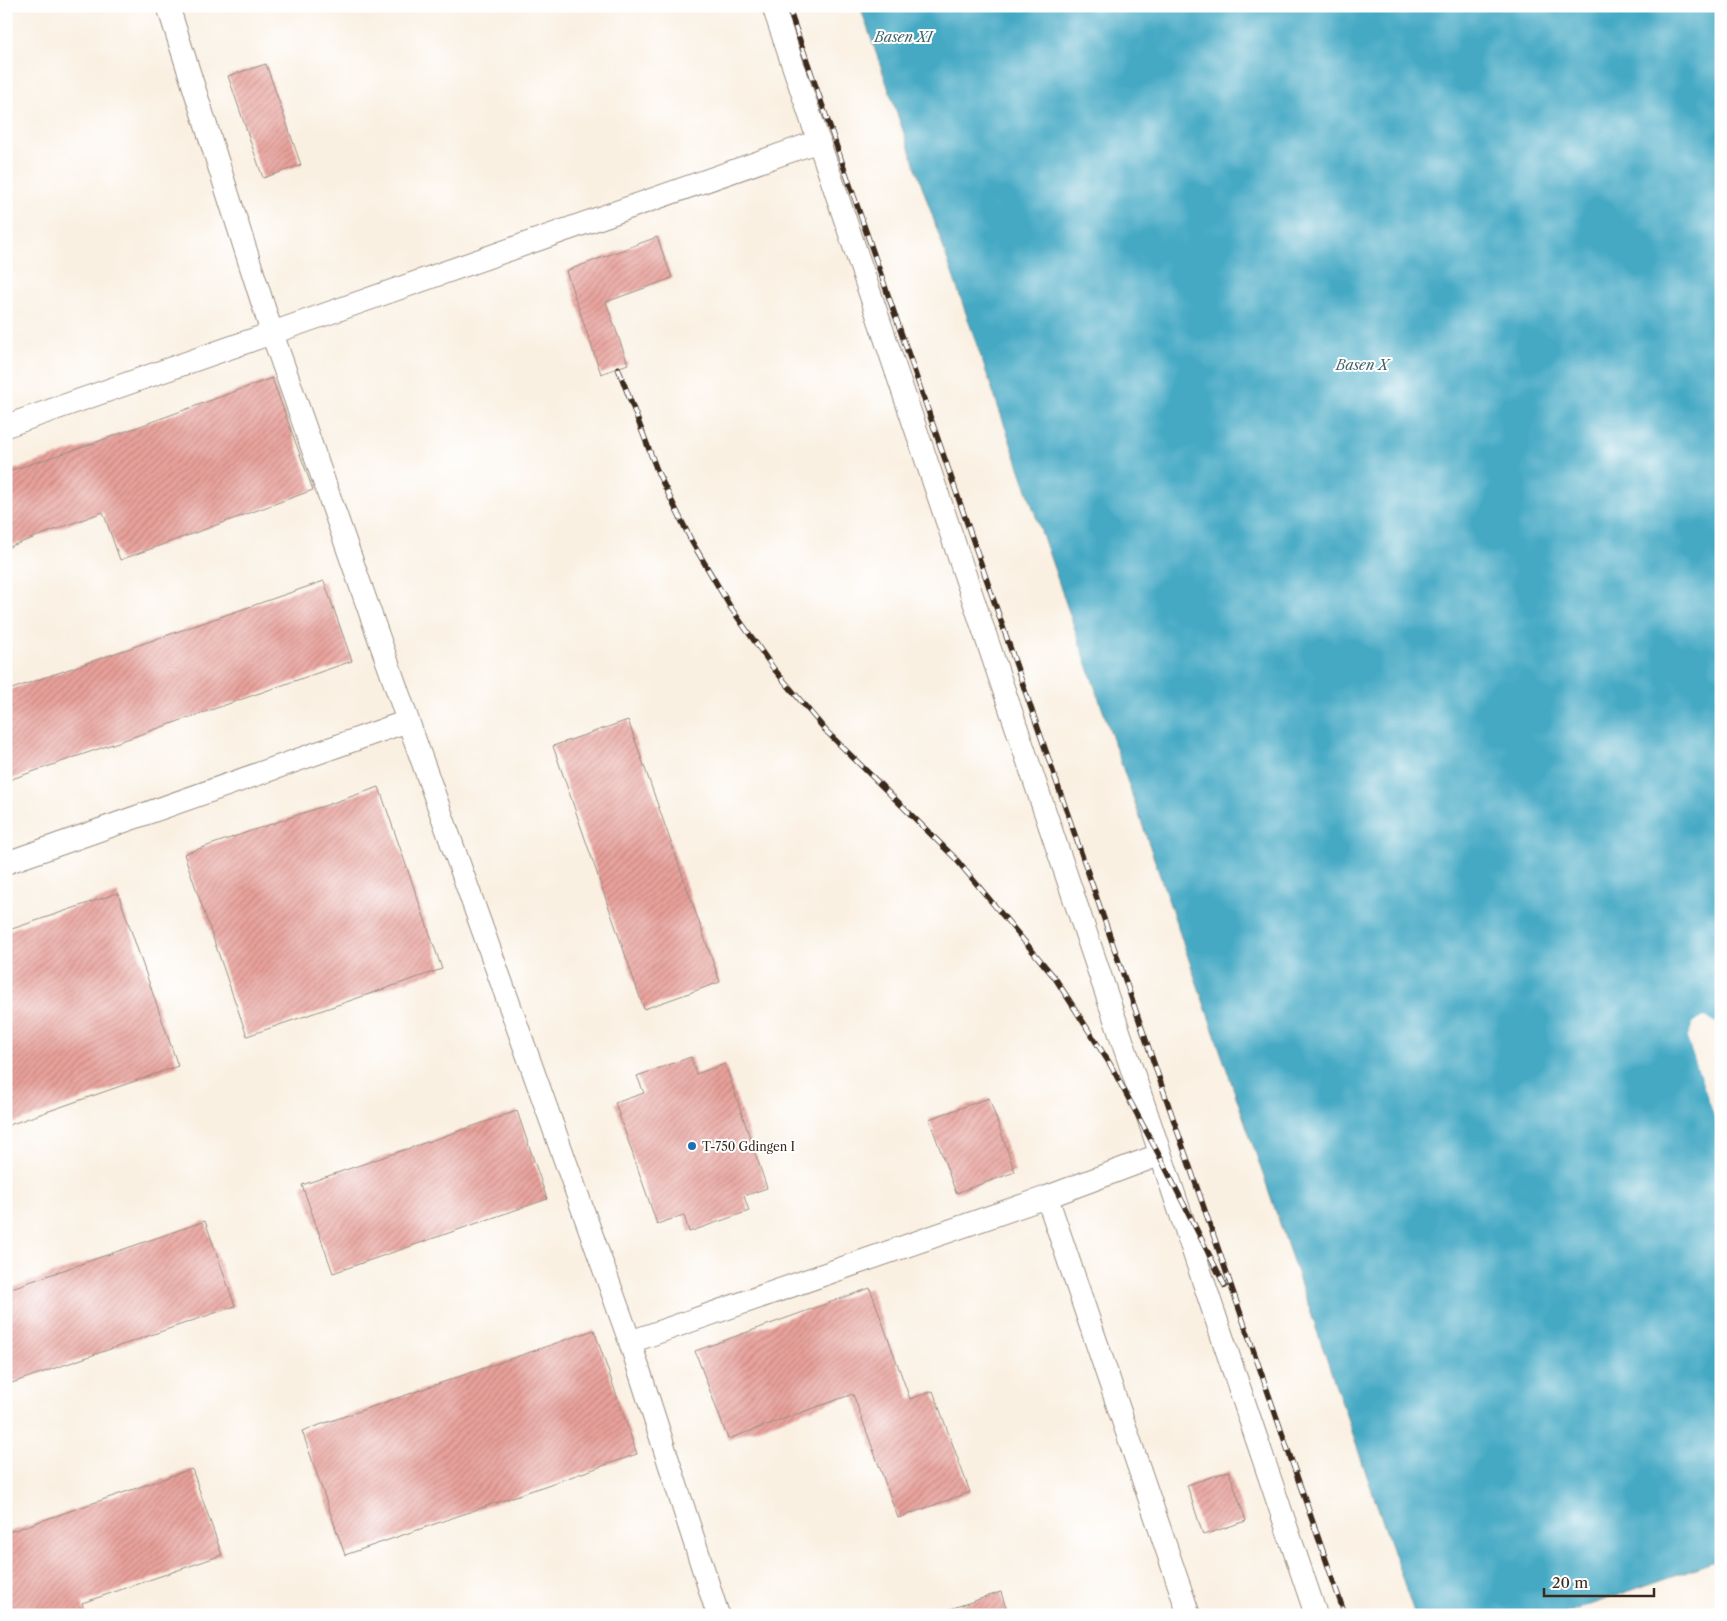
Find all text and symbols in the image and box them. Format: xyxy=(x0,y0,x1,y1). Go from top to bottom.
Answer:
water label: Basen XI xyxy=(873,28,935,46)
water label: Basen X xyxy=(1335,356,1391,374)
place label: T-750 Gdingen I xyxy=(702,1139,795,1154)
marker: T-750 Gdingen I xyxy=(686,1140,698,1152)
scale bar xyxy=(1544,1566,1654,1598)
text: 20 m xyxy=(1552,1573,1588,1592)

